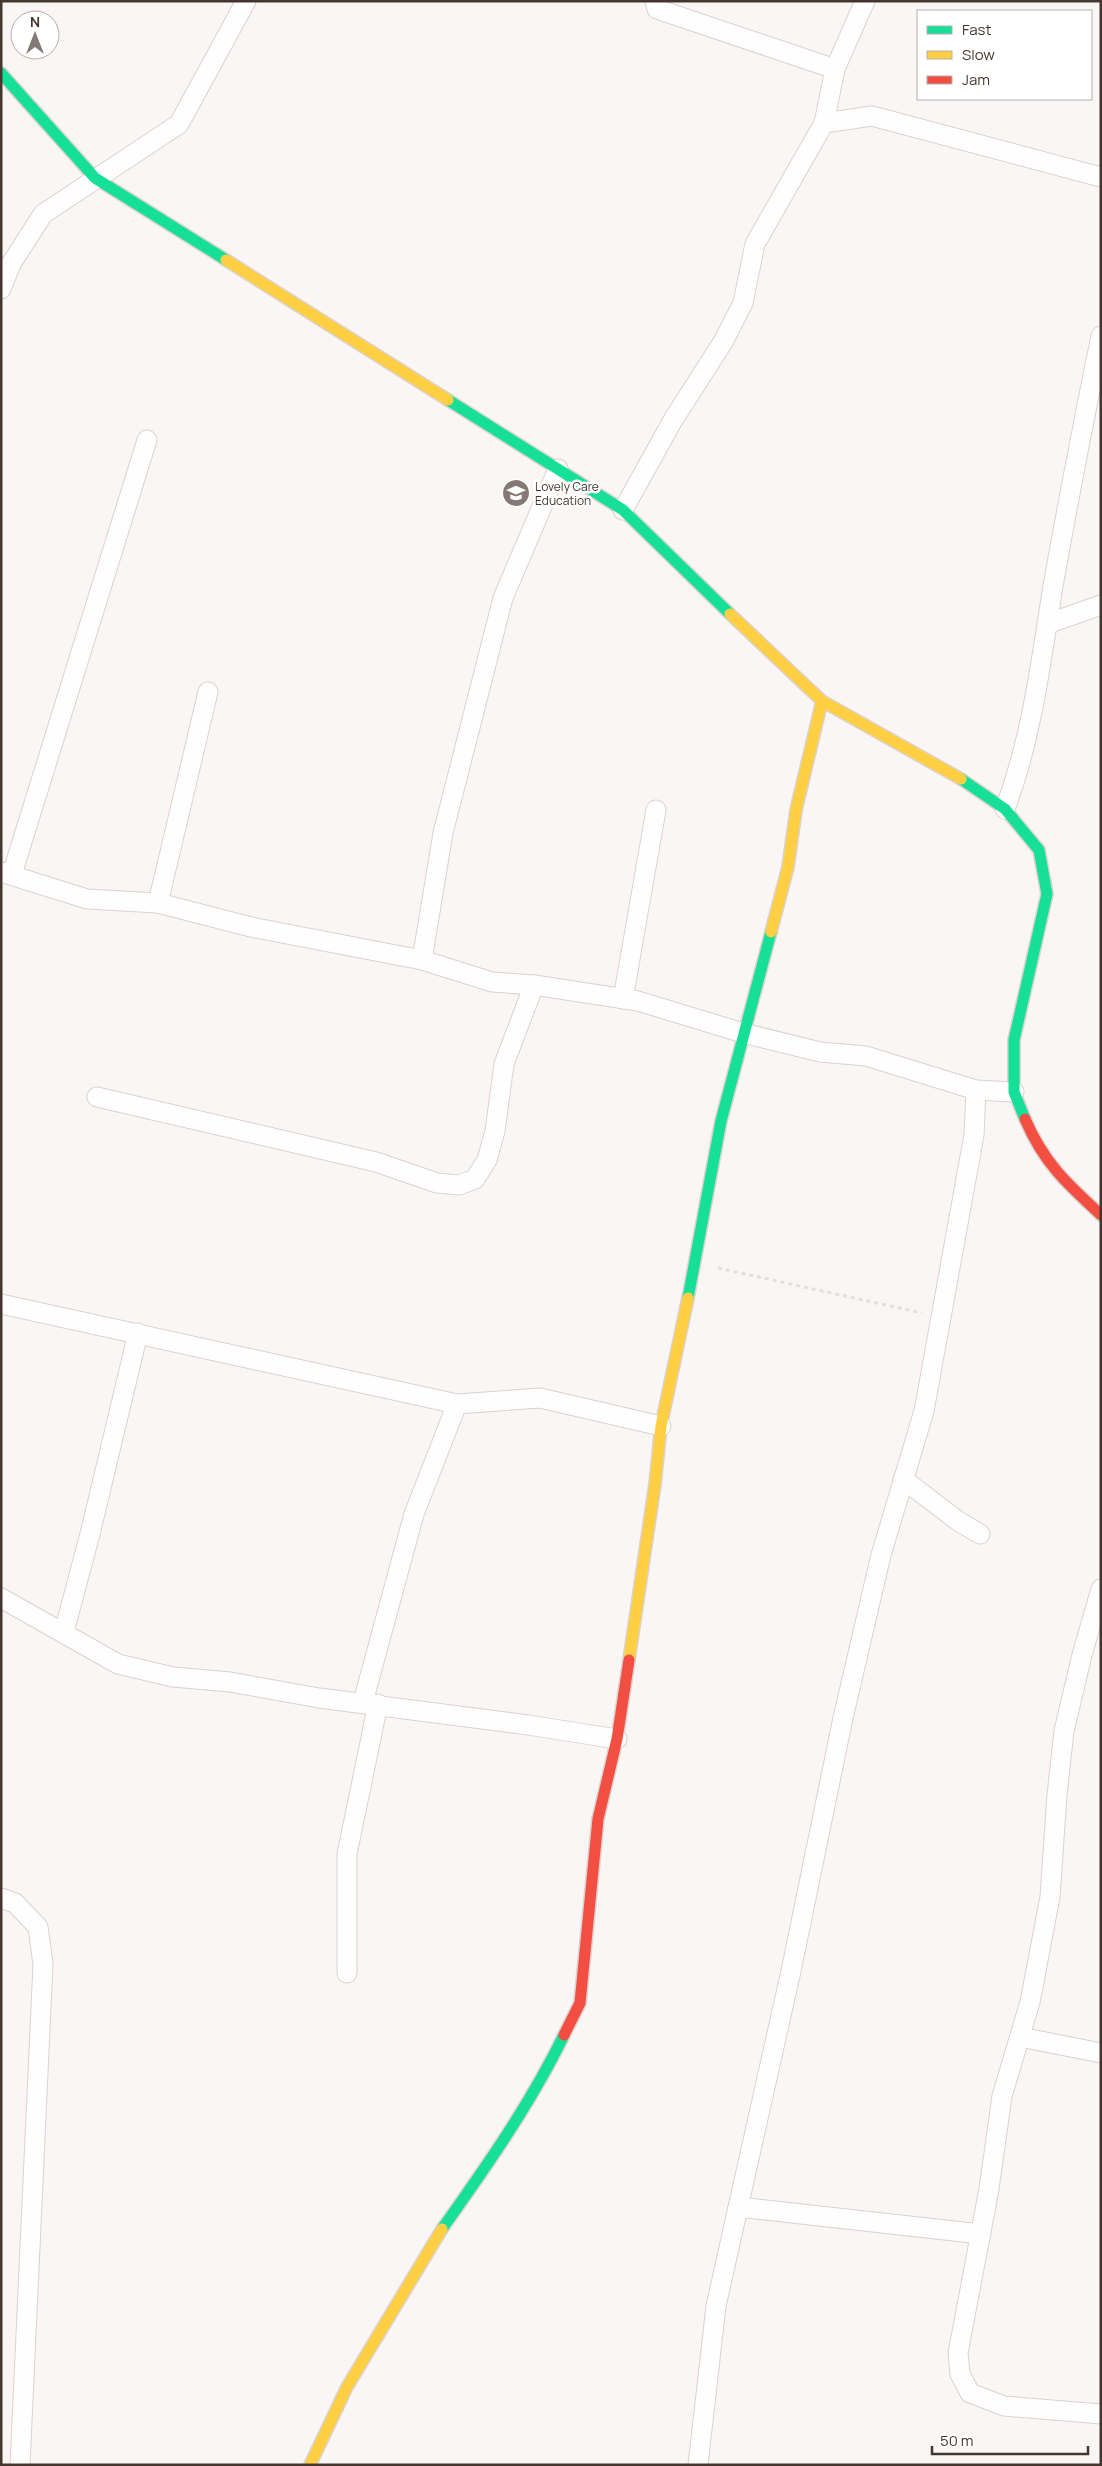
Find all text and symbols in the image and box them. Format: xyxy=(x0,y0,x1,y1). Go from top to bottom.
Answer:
north arrow xyxy=(10,10,60,60)
legend xyxy=(917,10,1092,100)
text: N xyxy=(30,12,40,31)
text: Fast xyxy=(962,19,991,40)
text: Slow xyxy=(962,44,995,65)
text: Jam xyxy=(962,69,990,90)
school or university icon: Lovely Care Education xyxy=(501,478,531,508)
place label: Lovely Care Education xyxy=(535,478,599,509)
scale bar xyxy=(932,2424,1088,2456)
text: 50 m xyxy=(940,2430,974,2451)

